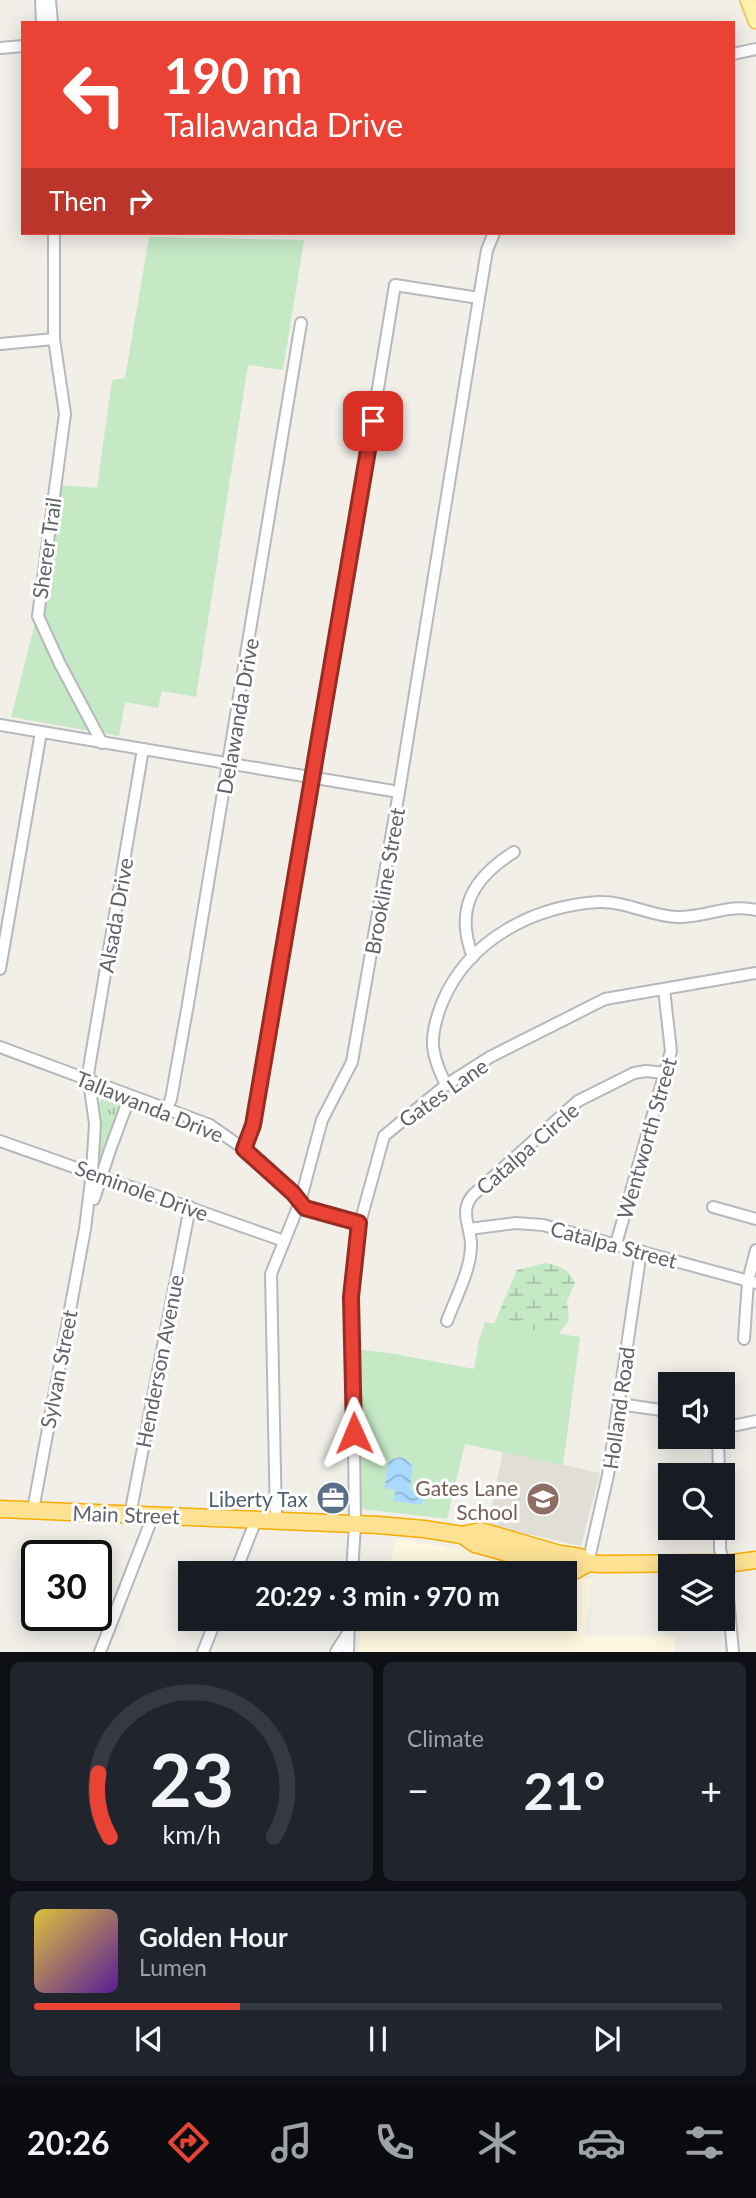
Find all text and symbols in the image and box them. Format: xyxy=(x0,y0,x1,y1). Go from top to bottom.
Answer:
text: 190 m xyxy=(164,46,302,104)
icon: left xyxy=(49,49,140,140)
text: Tallawanda Drive xyxy=(164,105,403,144)
icon: right xyxy=(121,182,159,220)
text: Then xyxy=(49,185,107,217)
pin xyxy=(343,391,403,451)
icon: arrive xyxy=(354,402,392,440)
street label: Sherer Trail xyxy=(27,496,65,600)
street label: Delawanda Drive xyxy=(211,636,263,796)
street label: Brookline Street xyxy=(359,805,409,956)
street label: Alsada Drive xyxy=(93,856,137,974)
street label: Gates Lane xyxy=(394,1052,492,1132)
street label: Wentworth Street xyxy=(611,1054,681,1222)
street label: Tallawanda Drive xyxy=(73,1065,227,1147)
street label: Catalpa Circle xyxy=(471,1097,583,1199)
street label: Seminole Drive xyxy=(72,1154,212,1226)
street label: Catalpa Street xyxy=(548,1215,681,1273)
street label: Henderson Avenue xyxy=(130,1272,188,1450)
street label: Sylvan Street xyxy=(34,1307,82,1430)
street label: Holland Road xyxy=(597,1345,639,1471)
map controls xyxy=(658,1372,735,1631)
button: sound xyxy=(658,1372,735,1449)
position arrow xyxy=(317,1396,391,1470)
button: search xyxy=(658,1463,735,1540)
place label: Gates Lane School xyxy=(415,1475,518,1524)
office icon: Liberty Tax xyxy=(314,1479,352,1517)
school or university icon: Gates Lane School xyxy=(524,1480,562,1518)
place label: Liberty Tax xyxy=(208,1486,309,1511)
street label: Main Street xyxy=(72,1500,180,1528)
speed limit sign: 30 xyxy=(21,1540,112,1631)
button: layers xyxy=(658,1554,735,1631)
text: 20:29 · 3 min · 970 m xyxy=(255,1580,500,1612)
text: Climate xyxy=(407,1724,484,1752)
text: 23 xyxy=(149,1736,234,1824)
text: 21° xyxy=(524,1759,605,1821)
text: − xyxy=(407,1767,429,1813)
text: + xyxy=(700,1767,722,1813)
text: km/h xyxy=(162,1819,221,1849)
text: Golden Hour xyxy=(139,1921,288,1953)
text: Lumen xyxy=(139,1953,207,1981)
icon: previous xyxy=(130,2020,168,2058)
icon: pause xyxy=(359,2020,397,2058)
icon: next xyxy=(588,2020,626,2058)
icon: directions xyxy=(164,2118,213,2167)
icon: music xyxy=(267,2118,316,2167)
icon: phone xyxy=(370,2118,419,2167)
icon: climate xyxy=(473,2118,522,2167)
icon: car xyxy=(577,2118,626,2167)
icon: filters xyxy=(680,2118,729,2167)
text: 20:26 xyxy=(27,2123,110,2162)

